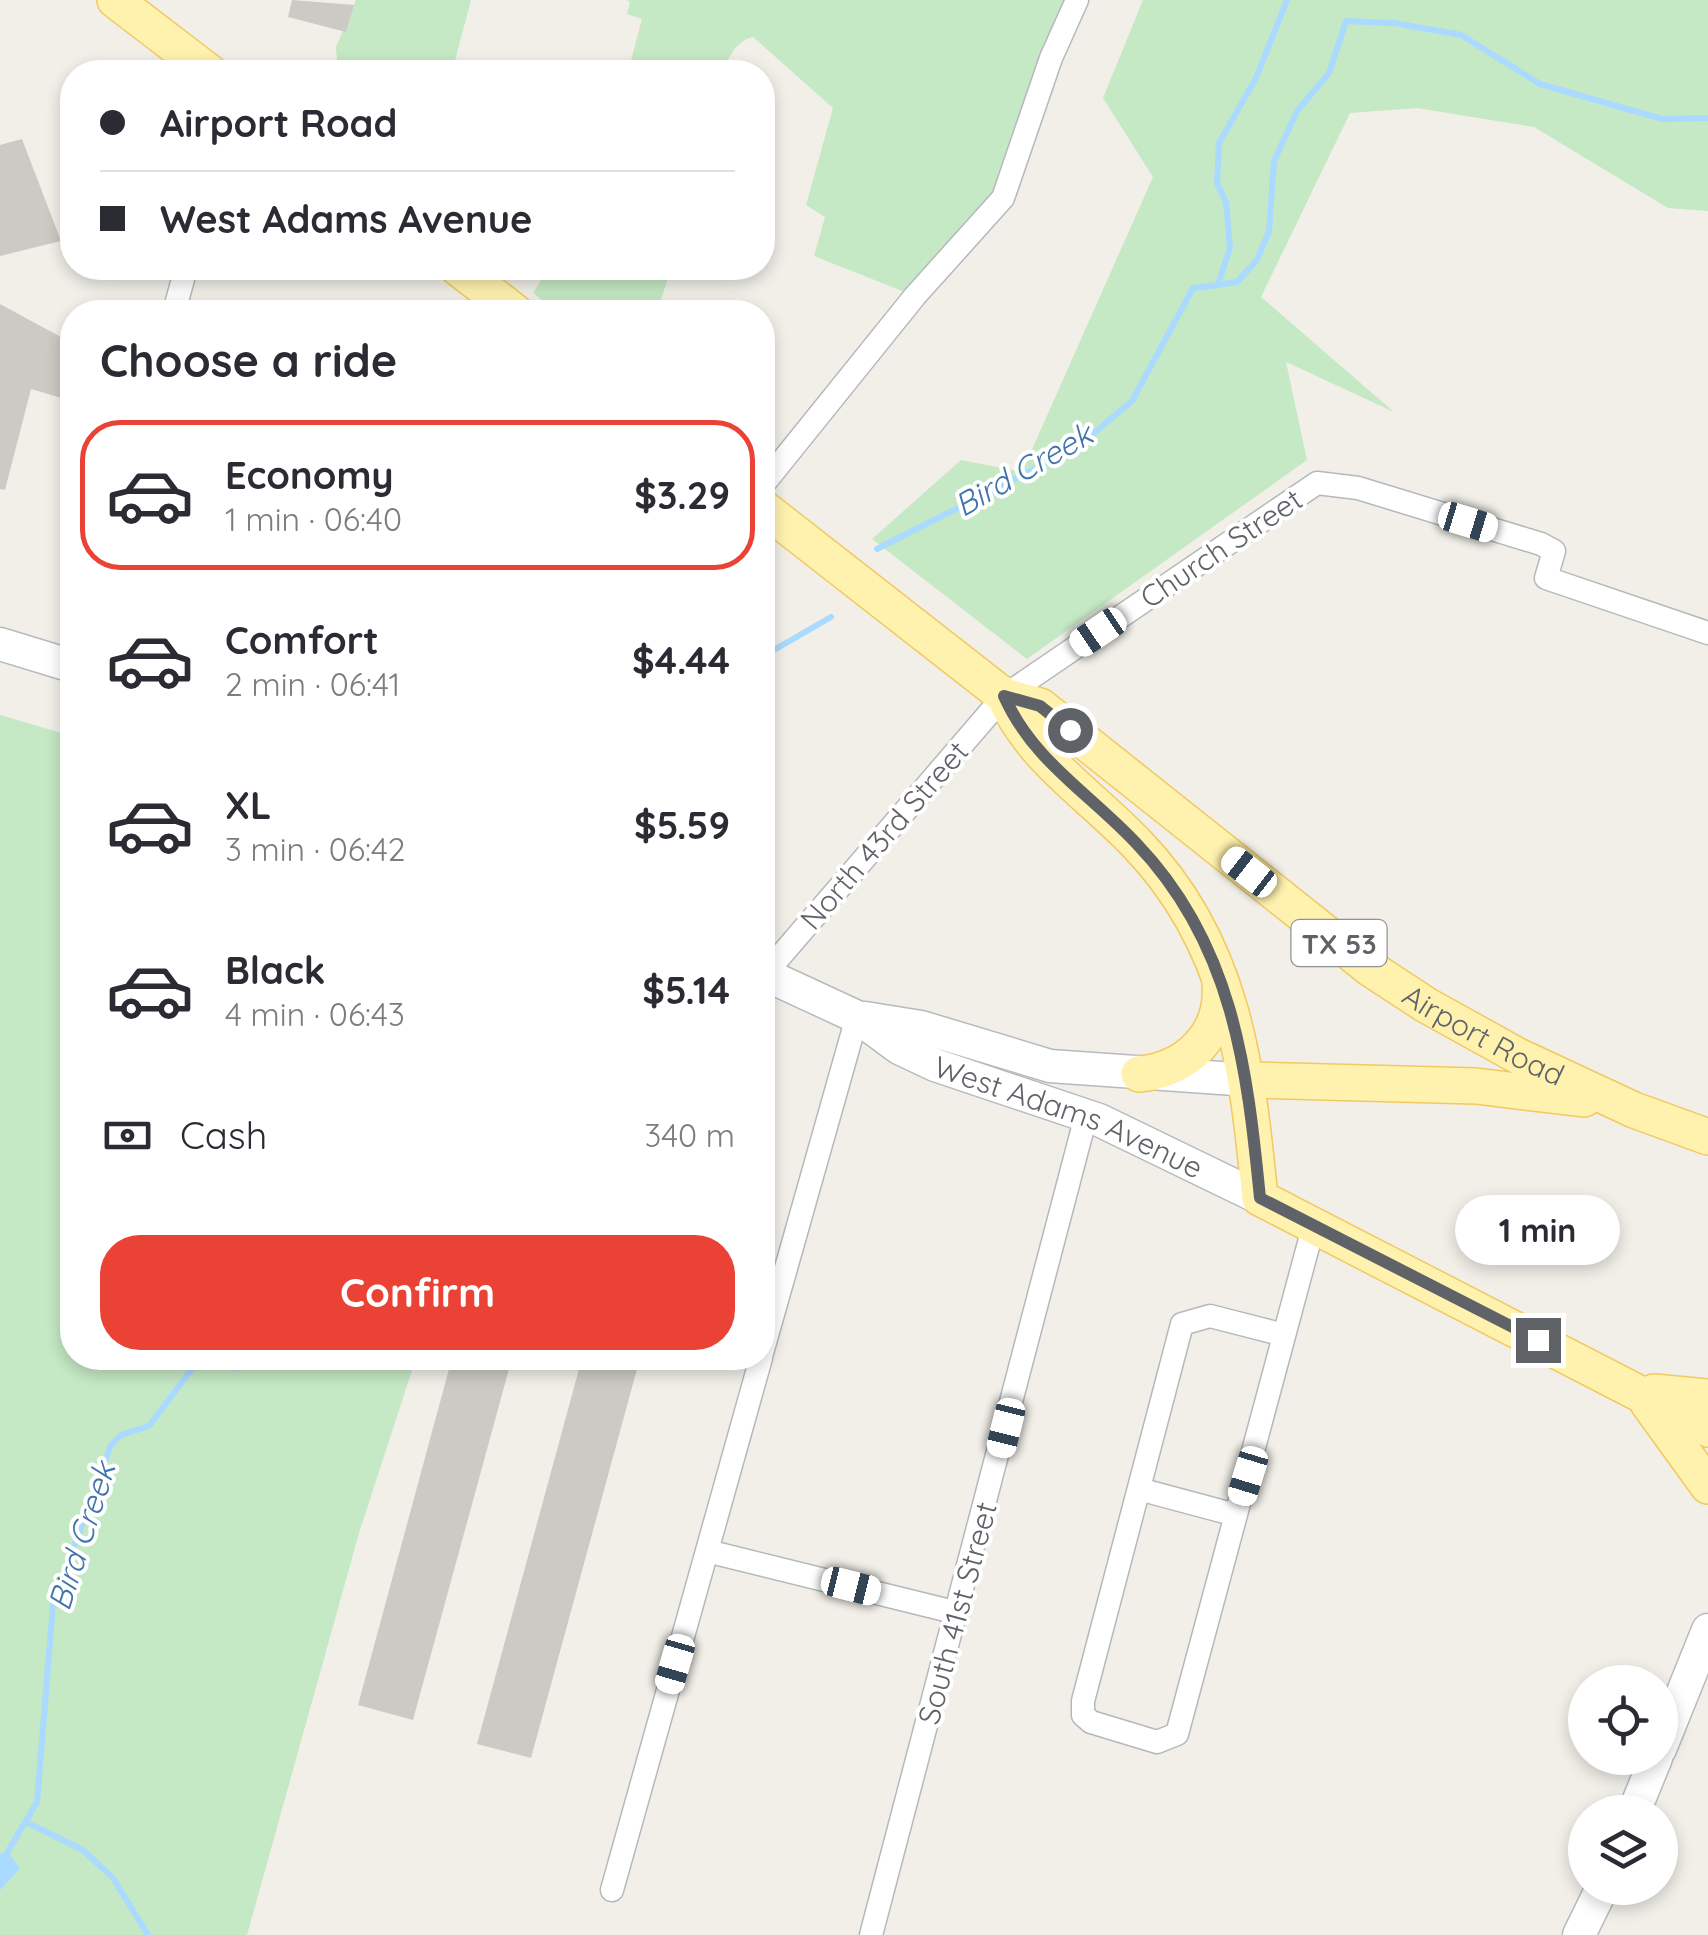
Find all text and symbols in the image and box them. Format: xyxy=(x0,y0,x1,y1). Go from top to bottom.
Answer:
text: Airport Road xyxy=(160,99,397,147)
text: West Adams Avenue xyxy=(160,195,532,243)
text: Choose a ride xyxy=(100,332,397,388)
water label: Bird Creek xyxy=(947,412,1102,525)
icon: car xyxy=(105,450,195,540)
text: Economy xyxy=(225,451,394,499)
text: $3.29 xyxy=(634,471,730,519)
street label: Church Street xyxy=(1133,480,1309,616)
text: 1 min · 06:40 xyxy=(225,499,402,539)
car xyxy=(1435,499,1501,545)
car xyxy=(1065,603,1131,661)
icon: car xyxy=(105,615,195,705)
text: Comfort xyxy=(225,616,379,664)
text: $4.44 xyxy=(632,636,730,684)
text: 2 min · 06:41 xyxy=(225,664,400,704)
route start xyxy=(1048,708,1093,753)
street label: North 43rd Street xyxy=(792,733,976,937)
icon: car xyxy=(105,780,195,870)
text: XL xyxy=(225,781,271,829)
text: $5.59 xyxy=(634,801,730,849)
text: 3 min · 06:42 xyxy=(225,829,406,869)
car xyxy=(1216,842,1282,902)
road number: TX 53 xyxy=(1292,920,1386,966)
icon: car xyxy=(105,945,195,1035)
text: Black xyxy=(225,946,325,994)
text: $5.14 xyxy=(642,966,730,1014)
street label: Airport Road xyxy=(1396,976,1570,1094)
text: 4 min · 06:43 xyxy=(225,994,405,1034)
street label: West Adams Avenue xyxy=(929,1047,1209,1187)
icon: cash xyxy=(100,1108,155,1163)
text: Cash xyxy=(180,1111,267,1159)
text: 340 m xyxy=(644,1115,735,1155)
callout: 1 min xyxy=(1456,1195,1620,1265)
text: 1 min xyxy=(1499,1210,1576,1250)
button: Confirm xyxy=(100,1235,735,1350)
route end xyxy=(1516,1318,1561,1363)
car xyxy=(984,1395,1028,1461)
car xyxy=(1225,1443,1271,1509)
water label: Bird Creek xyxy=(38,1454,125,1615)
street label: South 41st Street xyxy=(909,1498,1005,1728)
car xyxy=(818,1564,884,1608)
car xyxy=(652,1631,698,1697)
map controls xyxy=(1568,1665,1678,1905)
button: locate xyxy=(1568,1665,1678,1775)
button: layers xyxy=(1568,1795,1678,1905)

